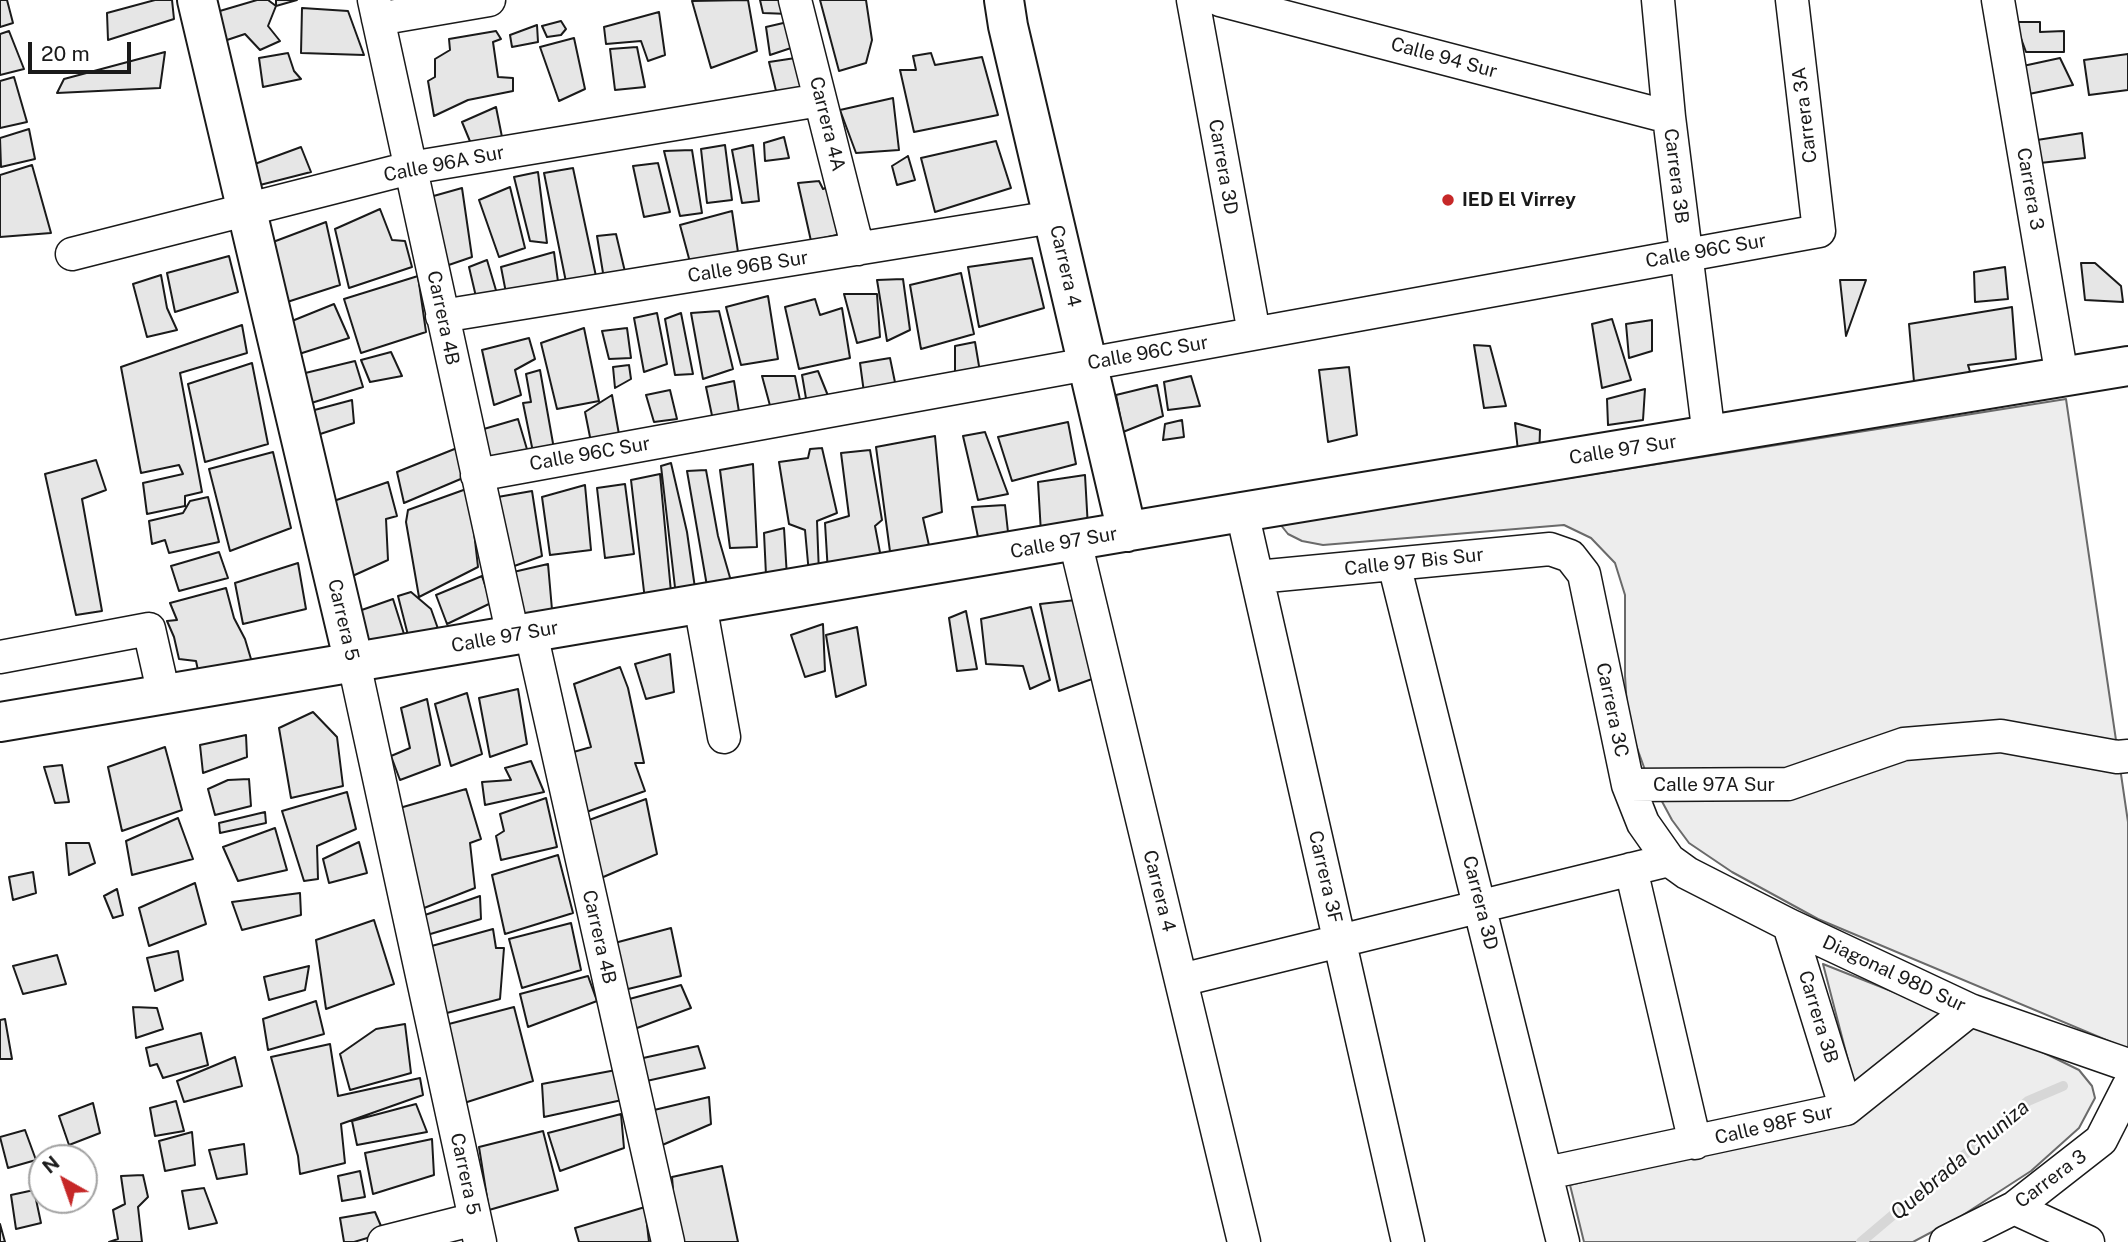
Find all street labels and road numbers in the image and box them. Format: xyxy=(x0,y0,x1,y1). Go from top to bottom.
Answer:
street label: Calle 94 Sur xyxy=(1388,33,1500,83)
street label: Carrera 3A xyxy=(1788,66,1822,164)
street label: Carrera 4A xyxy=(804,74,850,174)
street label: Carrera 3D xyxy=(1203,118,1243,216)
street label: Carrera 3B xyxy=(1659,127,1693,225)
street label: Calle 96A Sur xyxy=(382,141,506,187)
street label: Carrera 3 xyxy=(2012,146,2048,232)
street label: Carrera 4 xyxy=(1045,223,1085,309)
street label: Calle 96C Sur xyxy=(1644,229,1768,273)
street label: Calle 96B Sur xyxy=(686,246,810,288)
street label: Carrera 4B xyxy=(422,269,464,367)
street label: Calle 96C Sur xyxy=(1086,331,1210,375)
street label: Calle 97 Sur xyxy=(1568,430,1678,470)
street label: Calle 96C Sur xyxy=(528,432,652,476)
street label: Calle 97 Sur xyxy=(1009,522,1119,564)
street label: Calle 97 Bis Sur xyxy=(1343,543,1485,581)
street label: Carrera 5 xyxy=(323,577,363,663)
street label: Calle 97 Sur xyxy=(450,616,560,658)
street label: Carrera 3C xyxy=(1591,661,1633,759)
street label: Calle 97A Sur xyxy=(1653,774,1775,796)
street label: Carrera 3F xyxy=(1303,828,1347,926)
street label: Carrera 4 xyxy=(1138,848,1180,934)
street label: Carrera 3D xyxy=(1457,854,1503,952)
street label: Carrera 4B xyxy=(577,888,621,986)
street label: Diagonal 98D Sur xyxy=(1819,931,1969,1017)
street label: Carrera 3B xyxy=(1793,968,1843,1066)
street label: Calle 98F Sur xyxy=(1713,1100,1835,1150)
street label: Carrera 5 xyxy=(445,1131,485,1217)
street label: Carrera 3 xyxy=(2011,1145,2091,1213)

